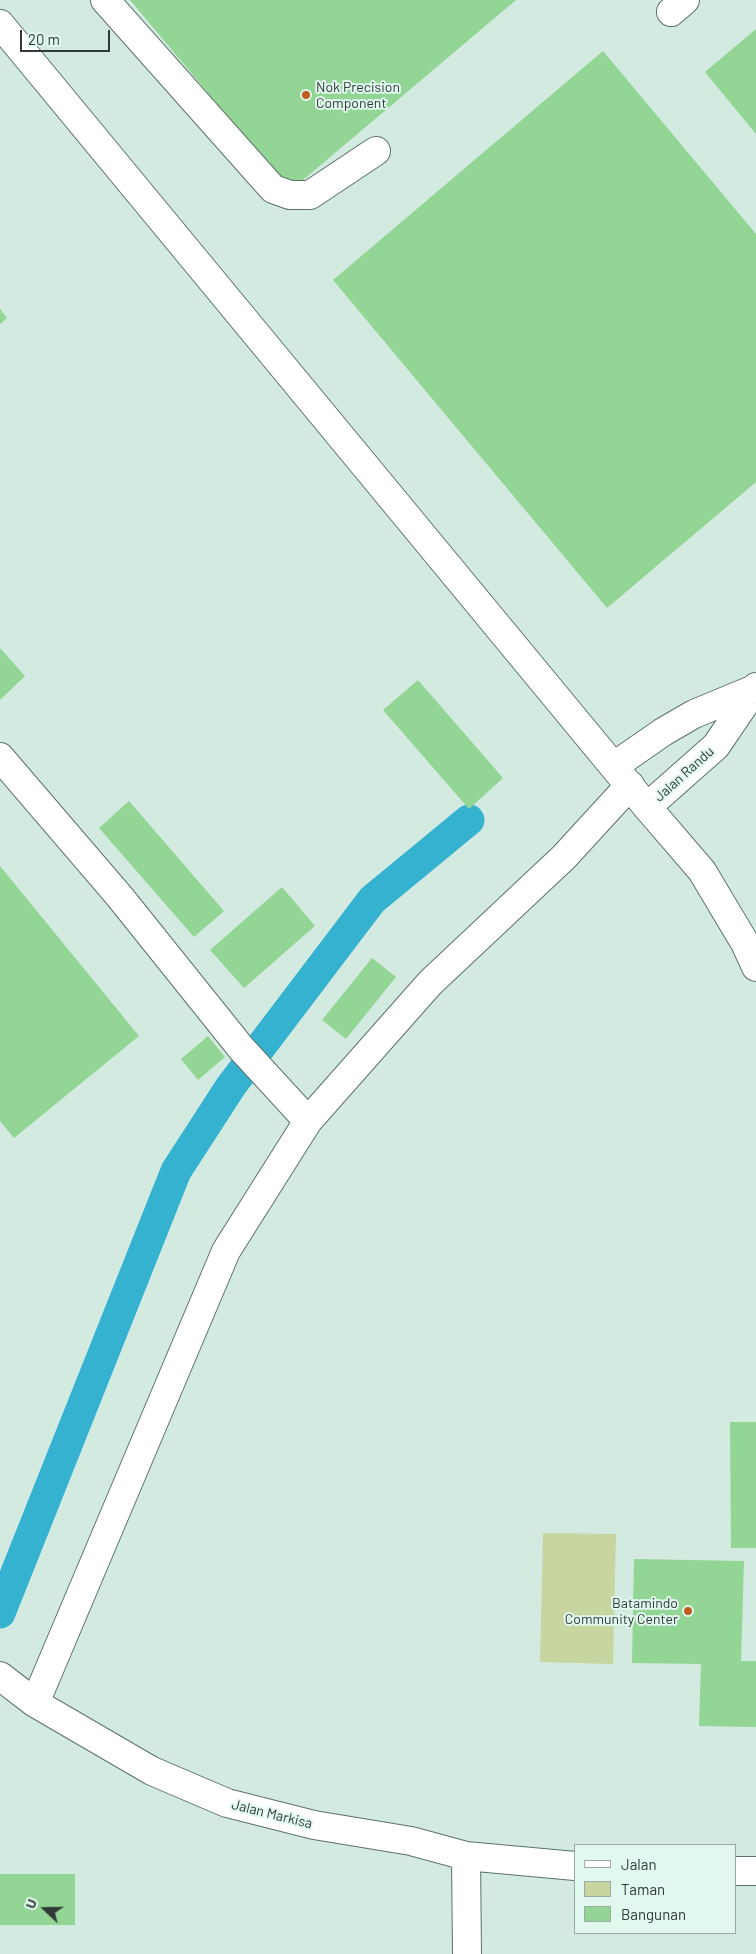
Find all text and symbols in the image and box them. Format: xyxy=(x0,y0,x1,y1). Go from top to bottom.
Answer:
scale bar xyxy=(22,20,112,52)
text: 20 m xyxy=(28,30,60,48)
place label: Nok Precision Component xyxy=(316,79,400,111)
marker: Nok Precision Component xyxy=(300,89,312,101)
street label: Jalan Randu xyxy=(651,743,717,805)
place label: Batamindo Community Center xyxy=(565,1595,678,1628)
marker: Batamindo Community Center xyxy=(682,1605,694,1617)
street label: Jalan Markisa xyxy=(230,1796,314,1832)
legend xyxy=(574,1844,736,1934)
text: Jalan xyxy=(621,1855,657,1873)
text: Taman xyxy=(621,1880,665,1898)
north arrow xyxy=(20,1884,70,1934)
text: U xyxy=(21,1896,40,1911)
text: Bangunan xyxy=(621,1905,686,1923)

